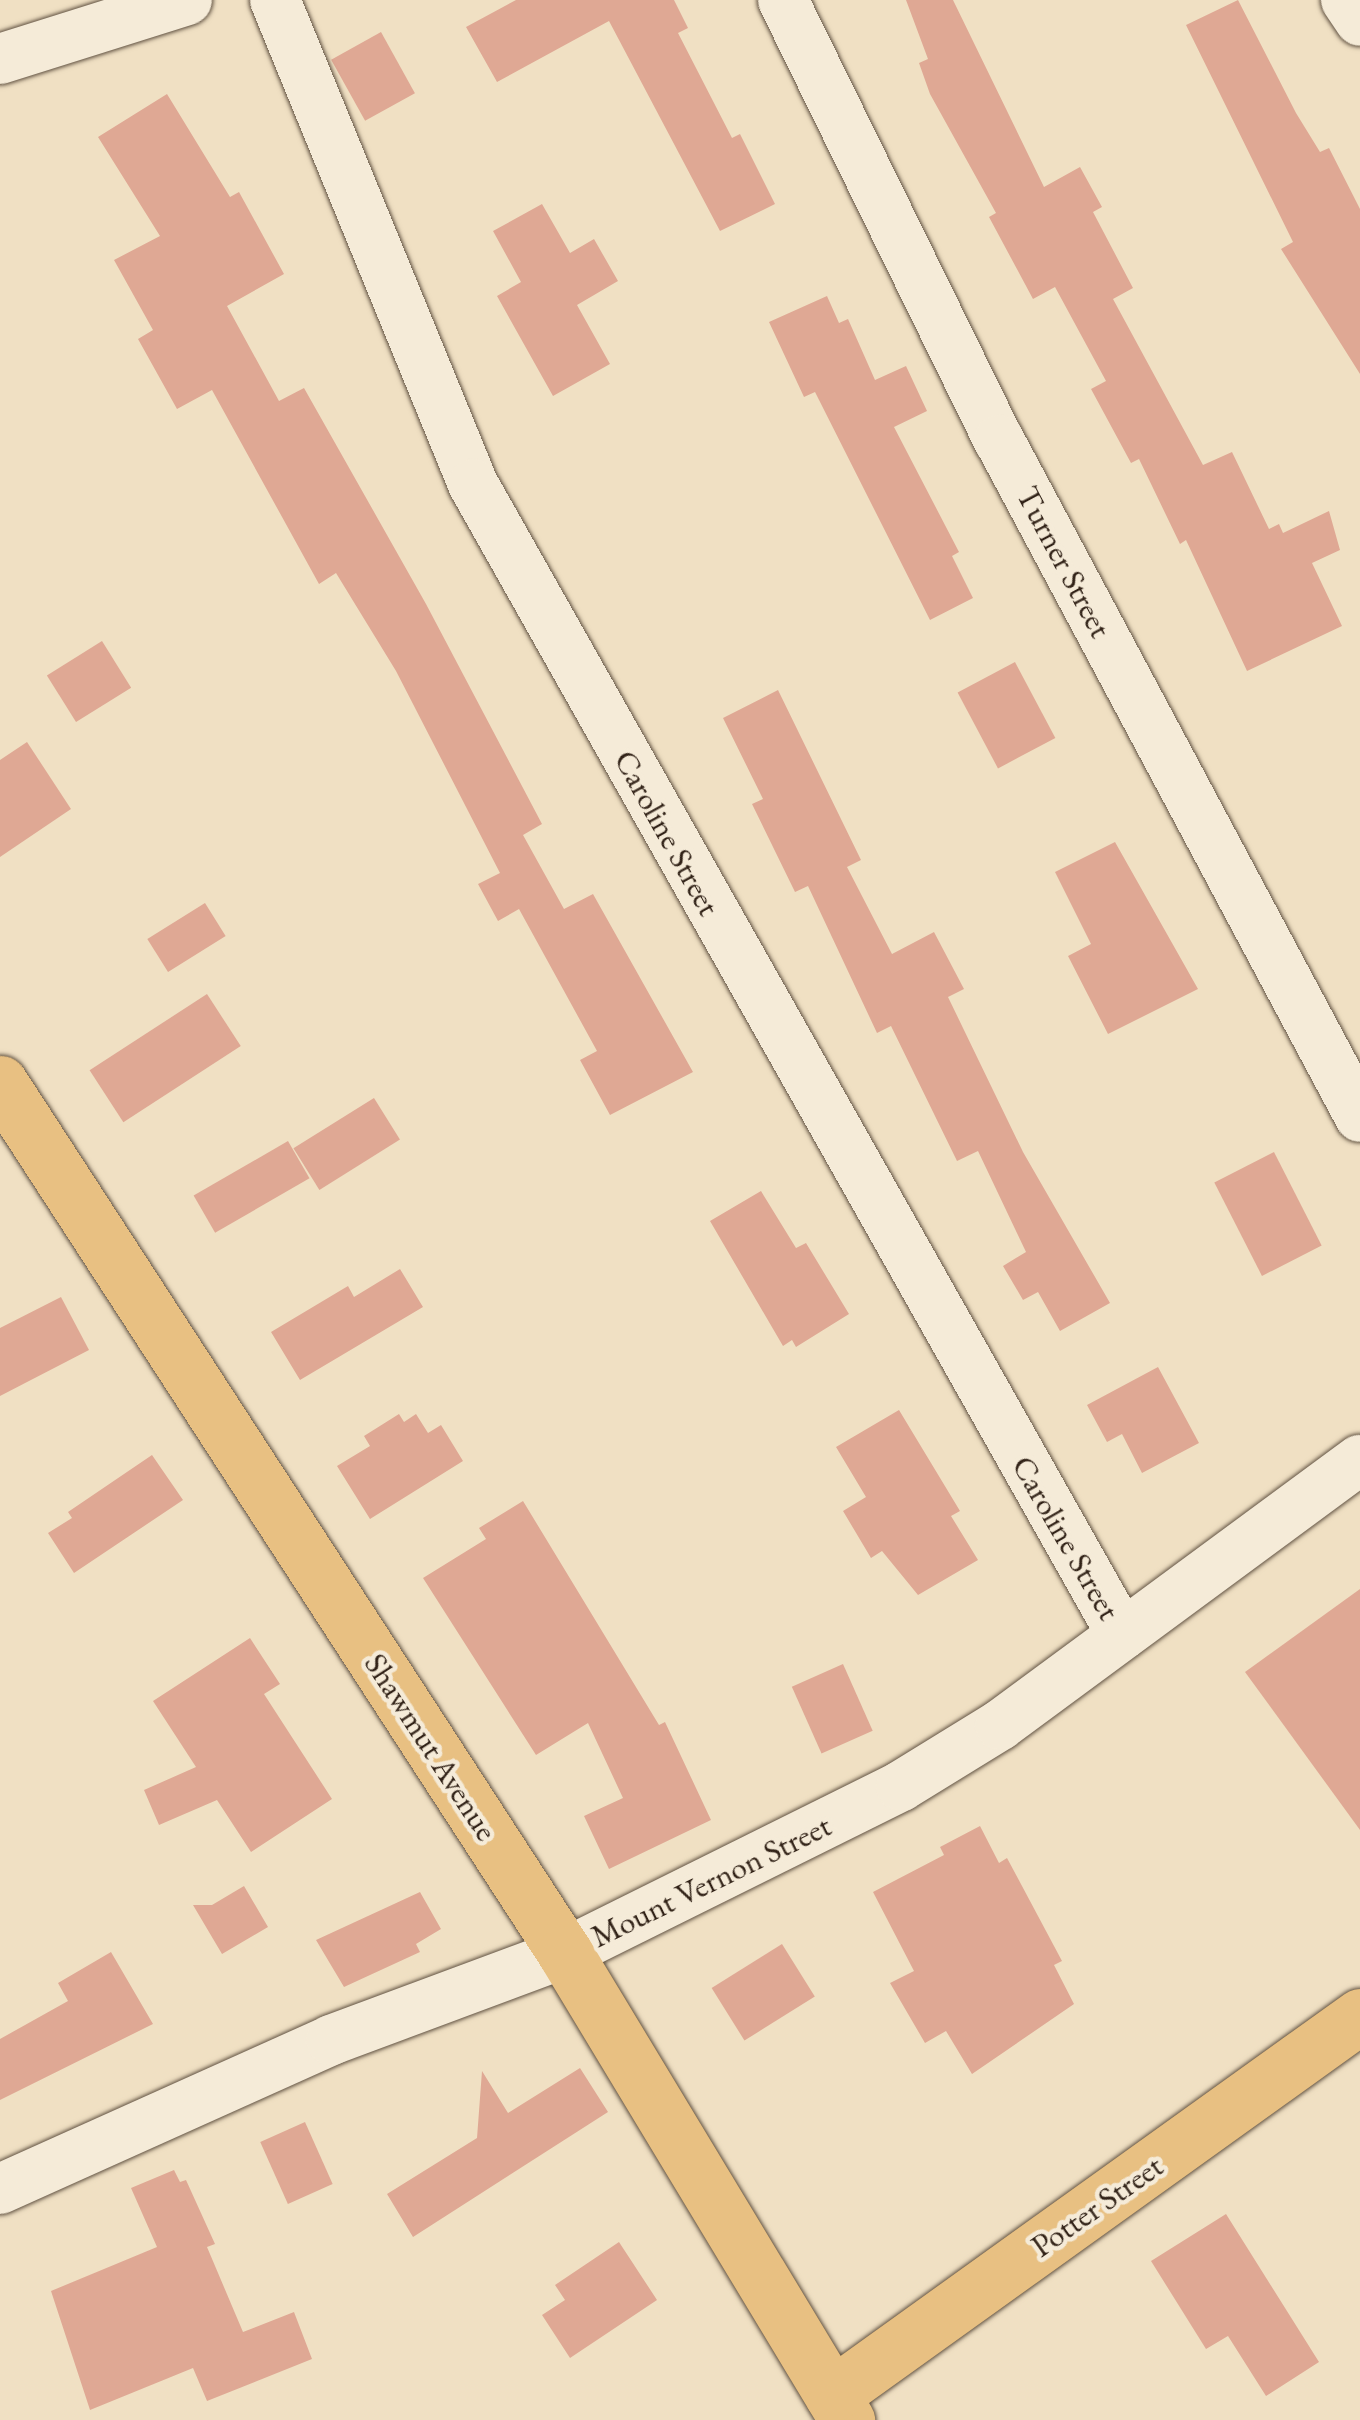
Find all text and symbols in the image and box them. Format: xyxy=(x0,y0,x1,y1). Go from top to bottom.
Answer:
street label: Turner Street xyxy=(1008,480,1120,644)
street label: Caroline Street xyxy=(606,744,728,922)
street label: Caroline Street xyxy=(1004,1449,1128,1627)
street label: Shawmut Avenue xyxy=(356,1646,506,1848)
street label: Mount Vernon Street xyxy=(585,1806,837,1956)
street label: Potter Street xyxy=(1024,2147,1170,2265)

